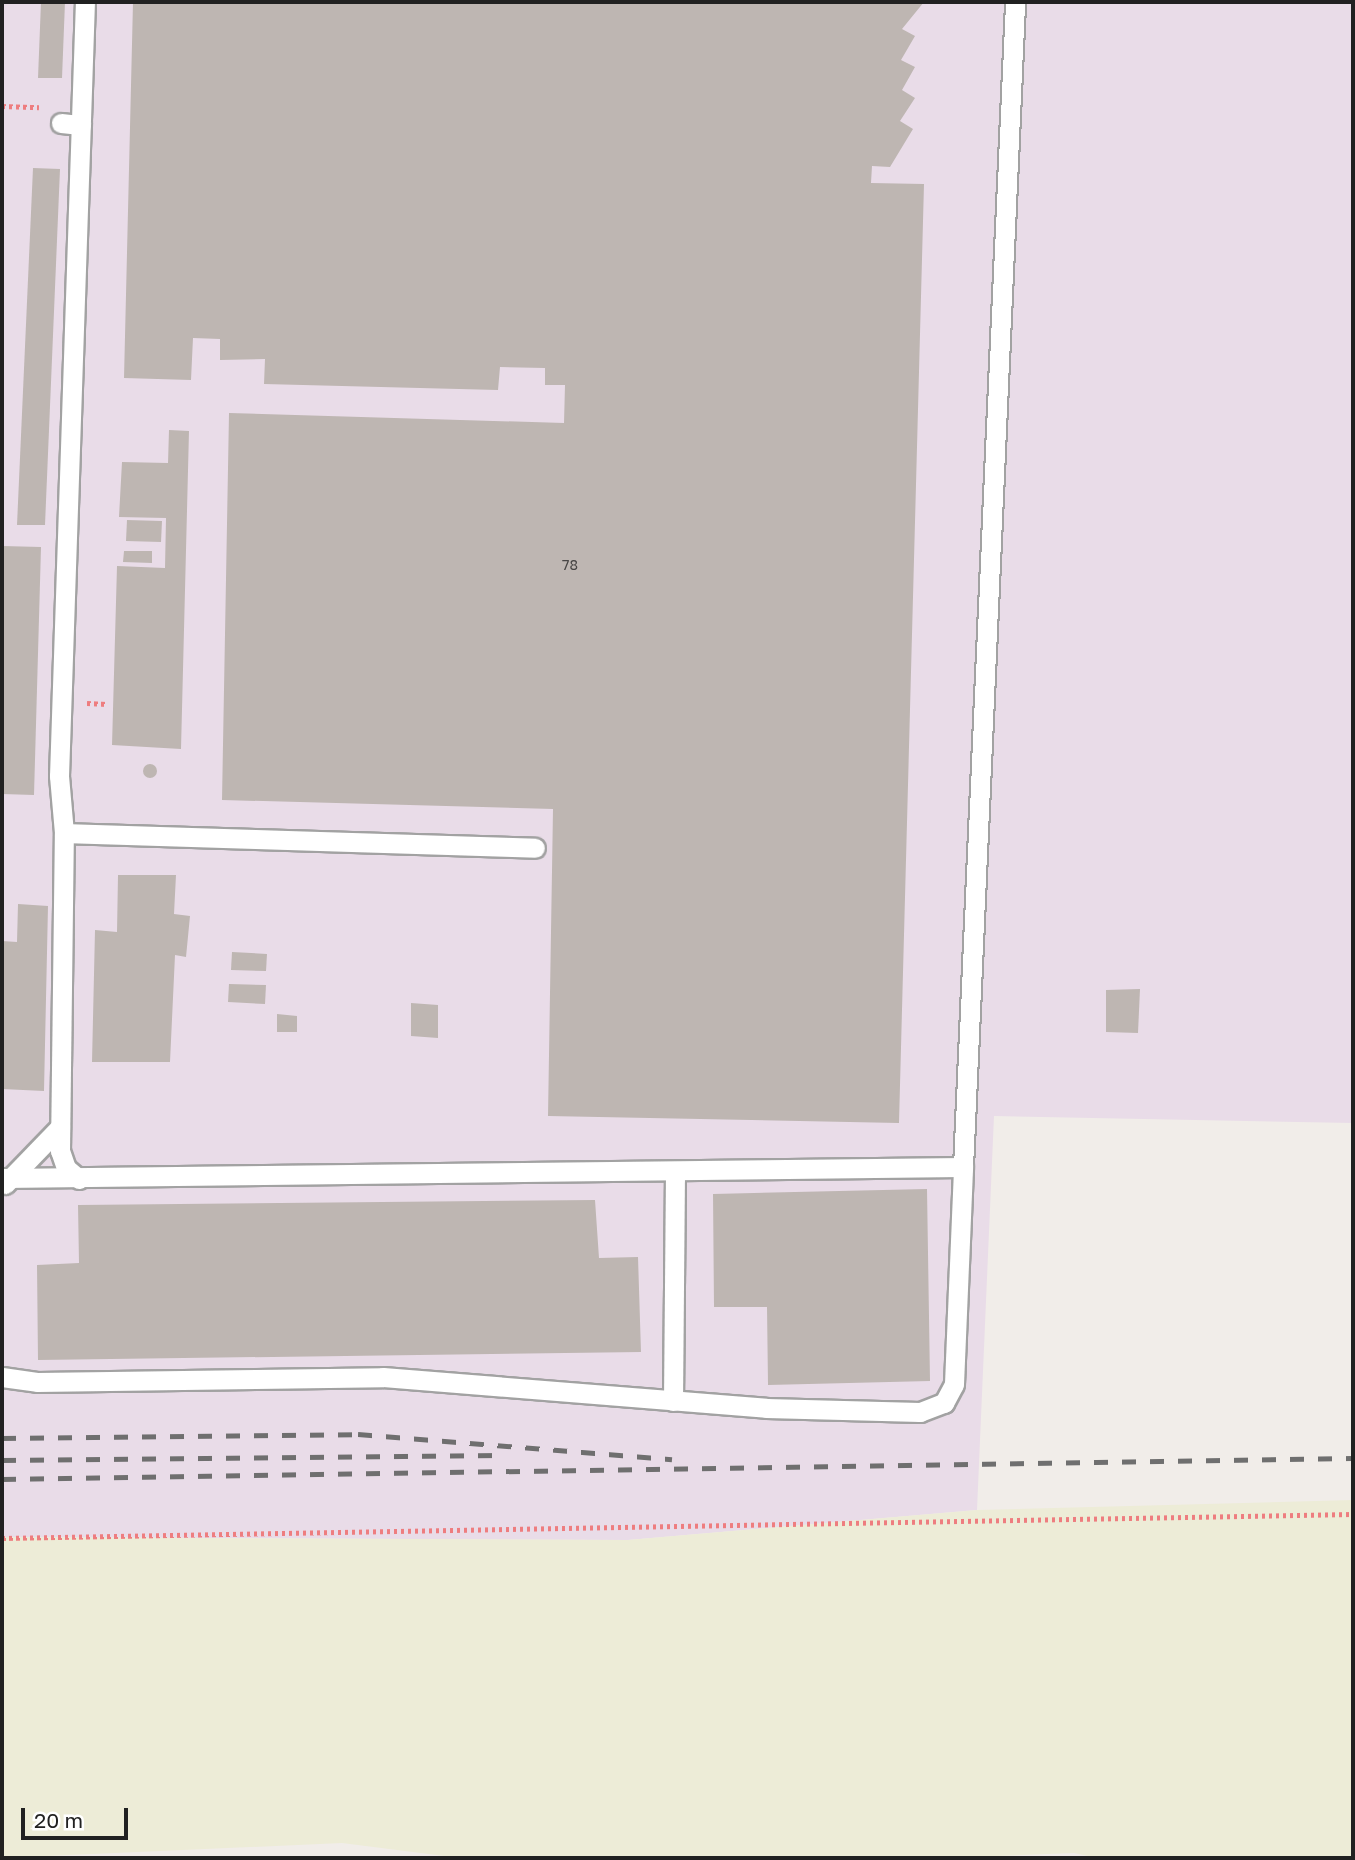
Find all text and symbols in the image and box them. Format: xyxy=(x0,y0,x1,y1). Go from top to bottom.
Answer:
house number: 78 xyxy=(562,557,578,573)
scale bar xyxy=(24,1794,131,1838)
text: 20 m xyxy=(34,1807,83,1833)

